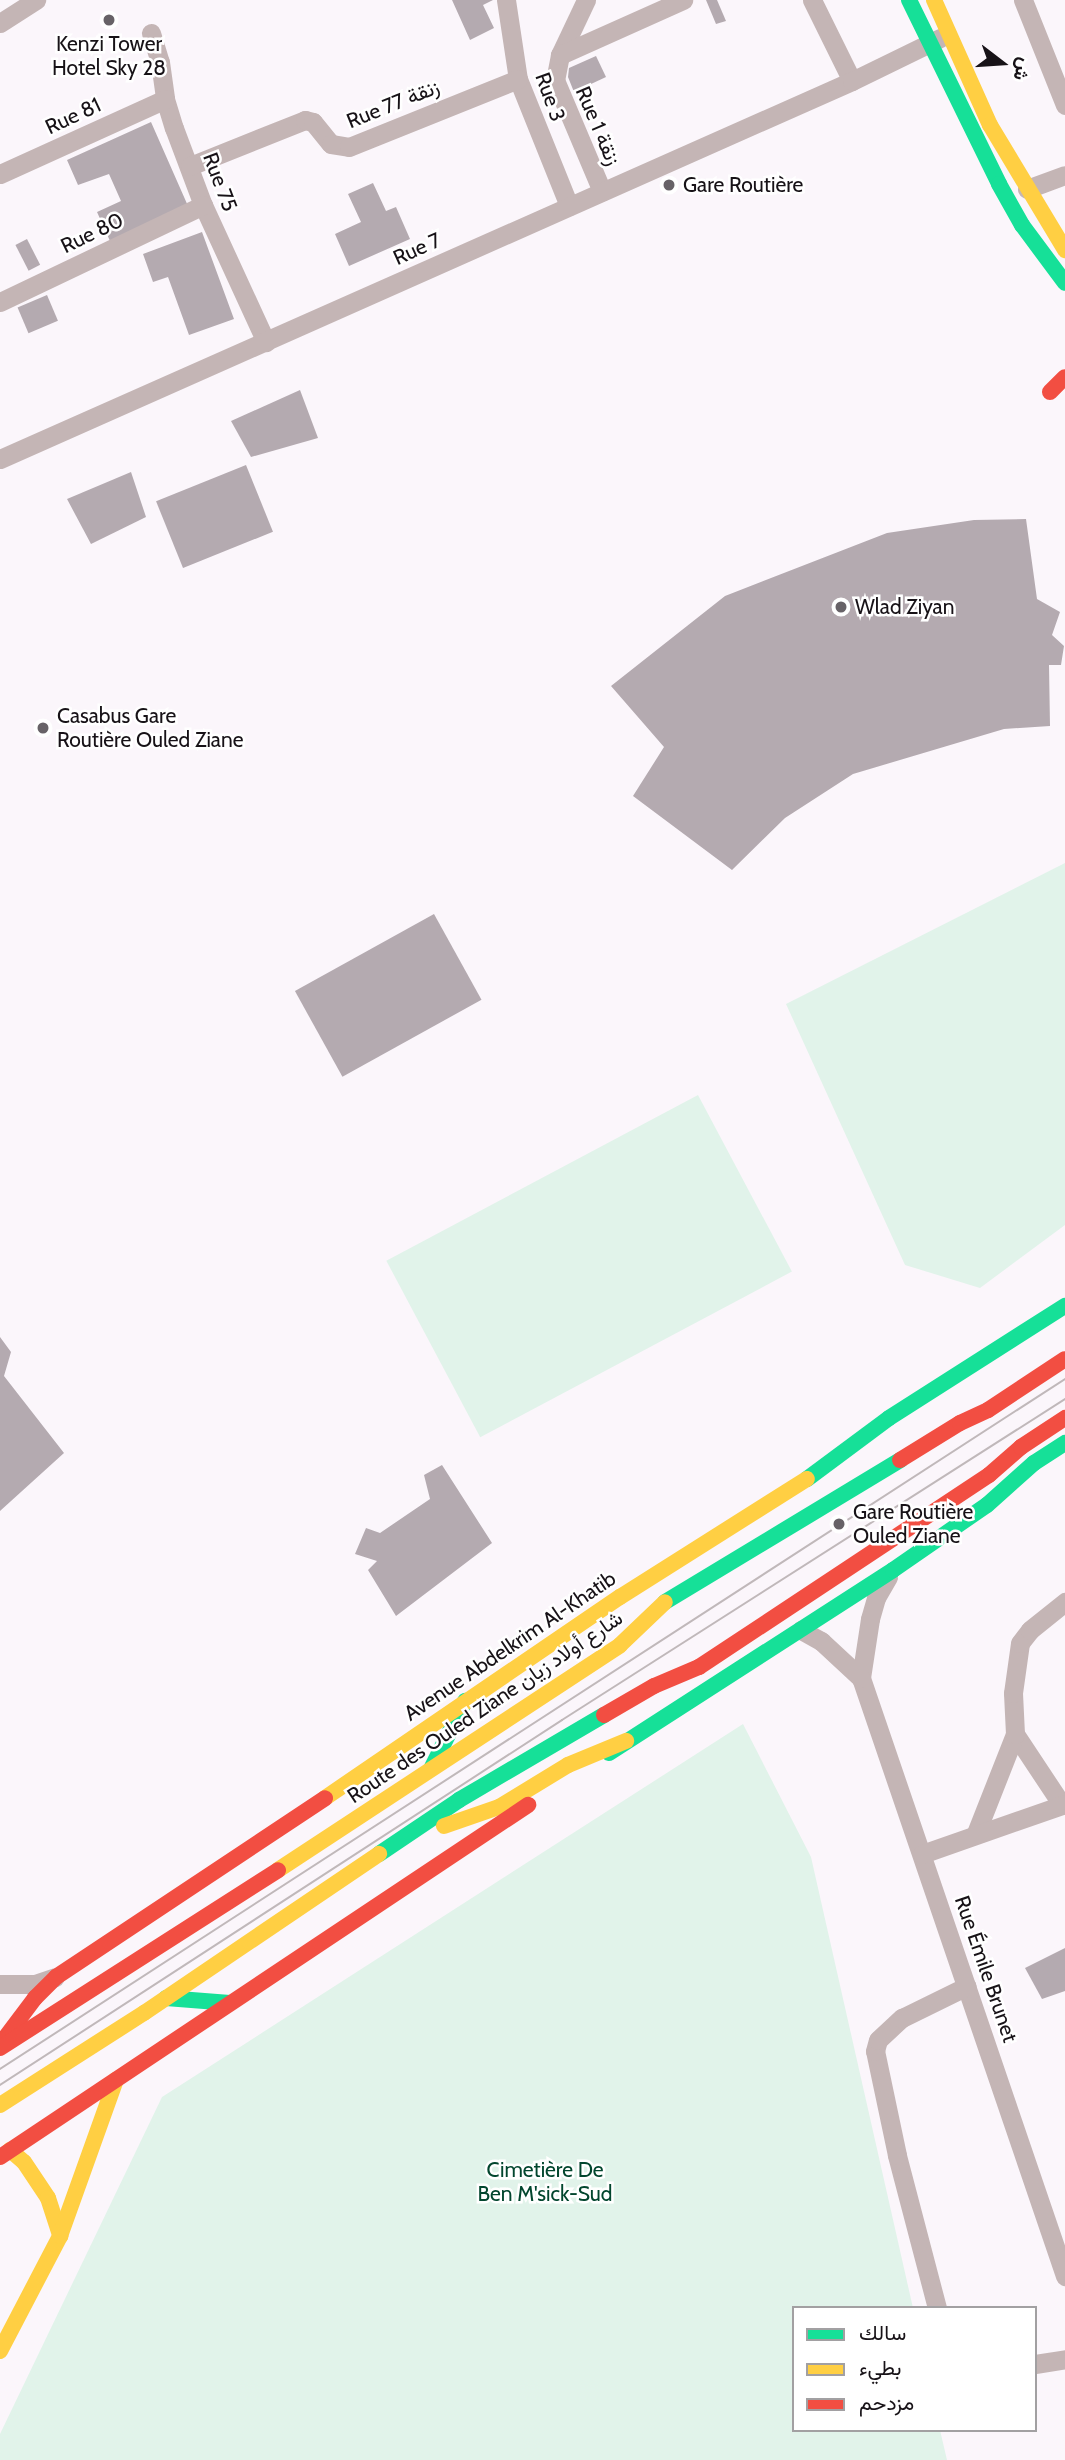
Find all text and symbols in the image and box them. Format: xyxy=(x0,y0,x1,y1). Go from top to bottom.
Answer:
marker: Kenzi Tower Hotel Sky 28 xyxy=(101,12,117,28)
north arrow xyxy=(967,28,1037,98)
place label: Kenzi Tower Hotel Sky 28 xyxy=(52,31,166,81)
text: ش xyxy=(1008,55,1037,84)
street label: Rue 3 xyxy=(530,69,570,125)
street label: Rue 77 زنقة xyxy=(343,74,443,134)
street label: Rue 1 زنقة xyxy=(570,83,626,169)
street label: Rue 81 xyxy=(41,92,105,140)
street label: Rue 75 xyxy=(197,149,243,215)
place label: Gare Routière xyxy=(683,172,803,198)
marker: Gare Routière xyxy=(661,177,677,193)
street label: Rue 80 xyxy=(57,207,127,259)
street label: Rue 7 xyxy=(389,227,445,271)
place label: Wlad Ziyan xyxy=(855,594,954,620)
marker: Wlad Ziyan xyxy=(833,599,849,615)
place label: Casabus Gare Routière Ouled Ziane xyxy=(57,703,243,753)
marker: Casabus Gare Routière Ouled Ziane xyxy=(35,720,51,736)
place label: Gare Routière Ouled Ziane xyxy=(853,1499,973,1549)
marker: Gare Routière Ouled Ziane xyxy=(831,1516,847,1532)
street label: Avenue Abdelkrim Al-Khatib xyxy=(399,1566,621,1726)
street label: Route des Ouled Ziane شارع أولاد زيان xyxy=(343,1605,627,1809)
street label: Rue Émile Brunet xyxy=(949,1892,1023,2046)
park label: Cimetière De Ben M'sick-Sud xyxy=(478,2157,612,2207)
legend xyxy=(792,2306,1037,2432)
text: سالك xyxy=(859,2320,906,2345)
text: بطيء xyxy=(859,2355,902,2380)
text: مزدحم xyxy=(859,2390,914,2415)

